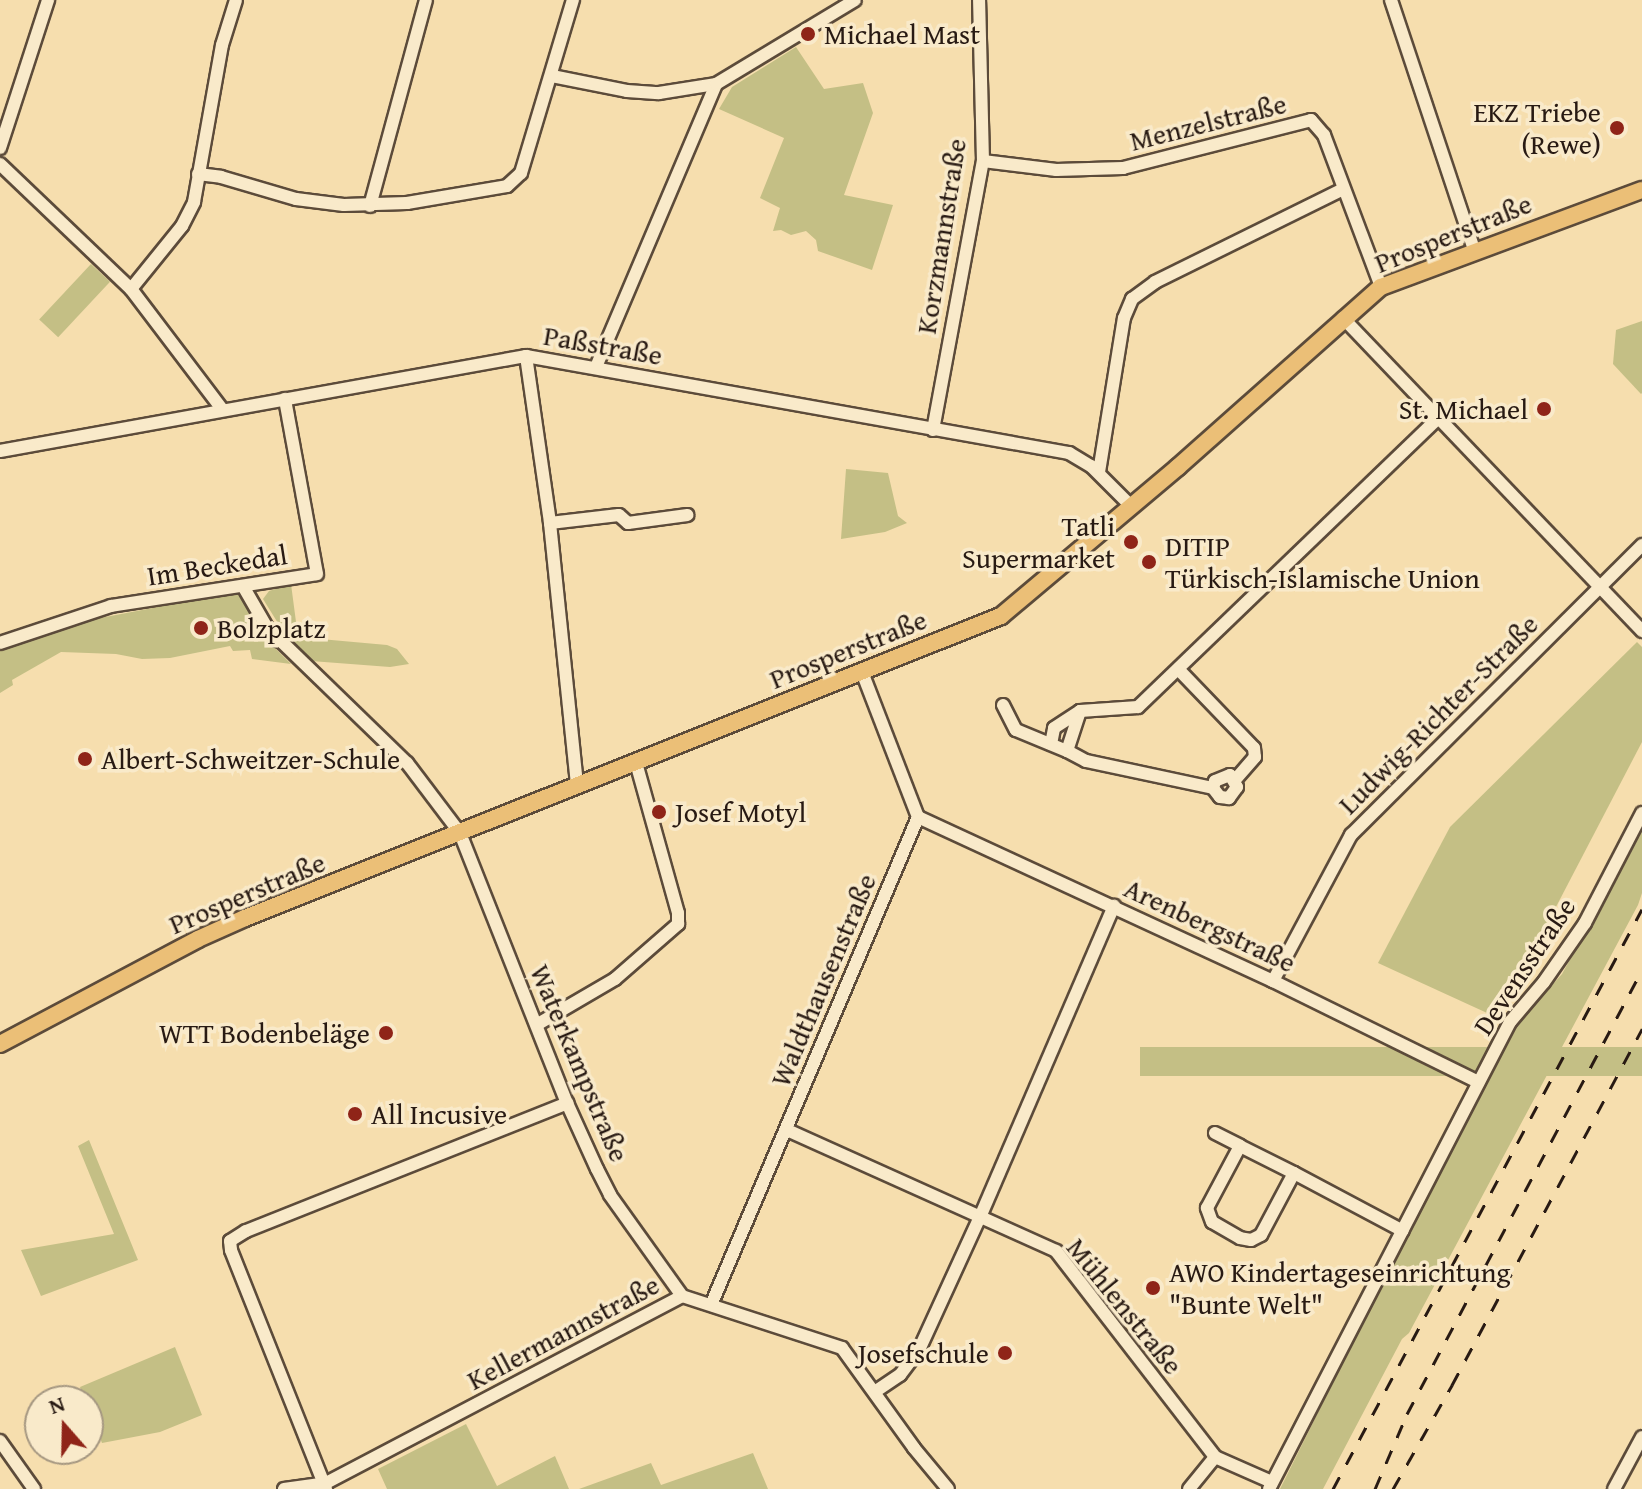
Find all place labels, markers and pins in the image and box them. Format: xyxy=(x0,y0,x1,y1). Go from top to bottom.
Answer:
place label: Michael Mast xyxy=(824,17,980,51)
marker: Michael Mast xyxy=(799,25,817,43)
place label: EKZ Triebe (Rewe) xyxy=(1473,95,1601,161)
marker: EKZ Triebe (Rewe) xyxy=(1608,119,1626,137)
place label: St. Michael xyxy=(1399,392,1528,426)
marker: St. Michael xyxy=(1535,400,1553,418)
place label: Tatli Supermarket xyxy=(962,509,1115,575)
place label: DITIP Türkisch-Islamische Union xyxy=(1165,529,1480,595)
marker: Tatli Supermarket xyxy=(1122,533,1140,551)
marker: DITIP Türkisch-Islamische Union xyxy=(1140,553,1158,571)
place label: Bolzplatz xyxy=(217,611,326,645)
marker: Bolzplatz xyxy=(192,619,210,637)
place label: Albert-Schweitzer-Schule xyxy=(101,742,400,776)
marker: Albert-Schweitzer-Schule xyxy=(76,750,94,768)
place label: Josef Motyl xyxy=(675,795,806,829)
marker: Josef Motyl xyxy=(650,803,668,821)
place label: WTT Bodenbeläge xyxy=(159,1016,370,1050)
marker: WTT Bodenbeläge xyxy=(377,1024,395,1042)
place label: All Incusive xyxy=(371,1097,507,1131)
marker: All Incusive xyxy=(346,1105,364,1123)
place label: AWO Kindertageseinrichtung "Bunte Welt" xyxy=(1169,1255,1510,1321)
marker: AWO Kindertageseinrichtung "Bunte Welt" xyxy=(1144,1279,1162,1297)
place label: Josefschule xyxy=(858,1336,989,1370)
marker: Josefschule xyxy=(996,1344,1014,1362)

